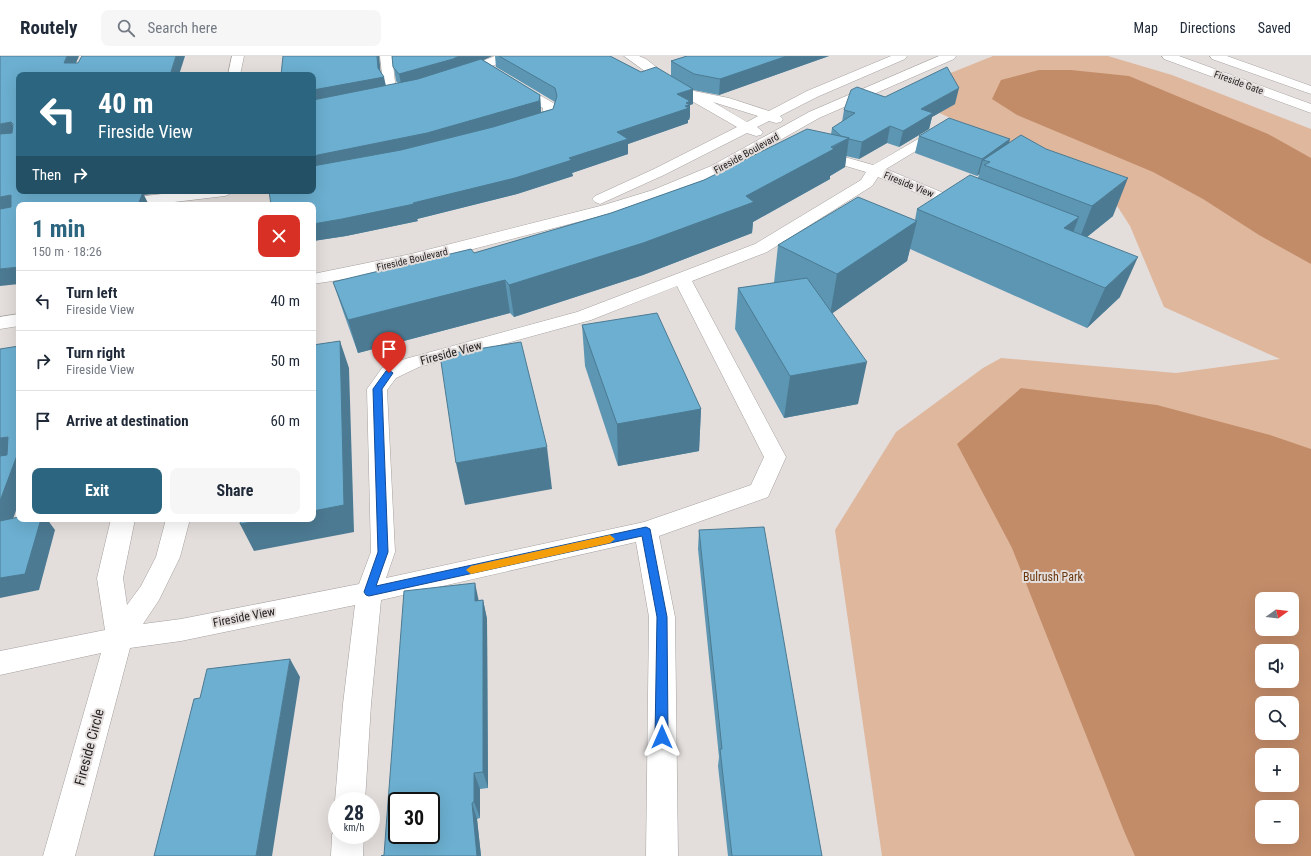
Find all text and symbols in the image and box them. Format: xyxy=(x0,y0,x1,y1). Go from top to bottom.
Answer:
search box xyxy=(101,10,381,46)
text: Routely xyxy=(20,16,77,39)
icon: search xyxy=(115,17,137,39)
text: Search here xyxy=(147,19,217,37)
text: Map xyxy=(1134,20,1158,36)
text: Directions xyxy=(1180,20,1236,36)
text: Saved xyxy=(1258,20,1291,36)
street label: Fireside Gate xyxy=(1213,68,1265,97)
text: 40 m xyxy=(98,87,154,120)
icon: left xyxy=(32,88,84,140)
text: Fireside View xyxy=(98,121,193,142)
street label: Fireside Boulevard xyxy=(712,131,781,176)
icon: right xyxy=(69,164,91,186)
text: Then xyxy=(32,166,61,184)
street label: Fireside View xyxy=(882,170,936,200)
text: 1 min xyxy=(32,215,85,243)
button: close xyxy=(258,215,300,257)
text: 150 m · 18:26 xyxy=(32,244,102,259)
street label: Fireside Boulevard xyxy=(375,246,449,273)
text: Turn left xyxy=(66,284,117,302)
icon: left xyxy=(32,290,54,312)
text: 40 m xyxy=(270,292,300,310)
text: Fireside View xyxy=(66,302,134,317)
pin xyxy=(372,332,406,373)
icon: arrive xyxy=(378,338,400,360)
street label: Fireside View xyxy=(419,338,484,368)
text: Turn right xyxy=(66,344,125,362)
icon: right xyxy=(32,350,54,372)
text: 50 m xyxy=(270,352,300,370)
text: Fireside View xyxy=(66,362,134,377)
icon: arrive xyxy=(32,410,54,432)
text: Arrive at destination xyxy=(66,412,189,430)
text: 60 m xyxy=(270,412,300,430)
button: Exit xyxy=(32,468,162,514)
button: Share xyxy=(170,468,300,514)
park label: Bulrush Park xyxy=(1023,570,1084,584)
north arrow xyxy=(1255,592,1299,636)
map controls xyxy=(1255,592,1299,844)
street label: Fireside View xyxy=(212,604,277,630)
button: sound xyxy=(1255,644,1299,688)
button: search xyxy=(1255,696,1299,740)
street label: Fireside Circle xyxy=(71,707,107,787)
position arrow xyxy=(641,716,683,758)
button: + xyxy=(1255,748,1299,792)
speed limit sign: 30 xyxy=(388,792,440,844)
button: − xyxy=(1255,800,1299,844)
text: 28 xyxy=(344,801,364,825)
text: km/h xyxy=(344,822,364,833)

